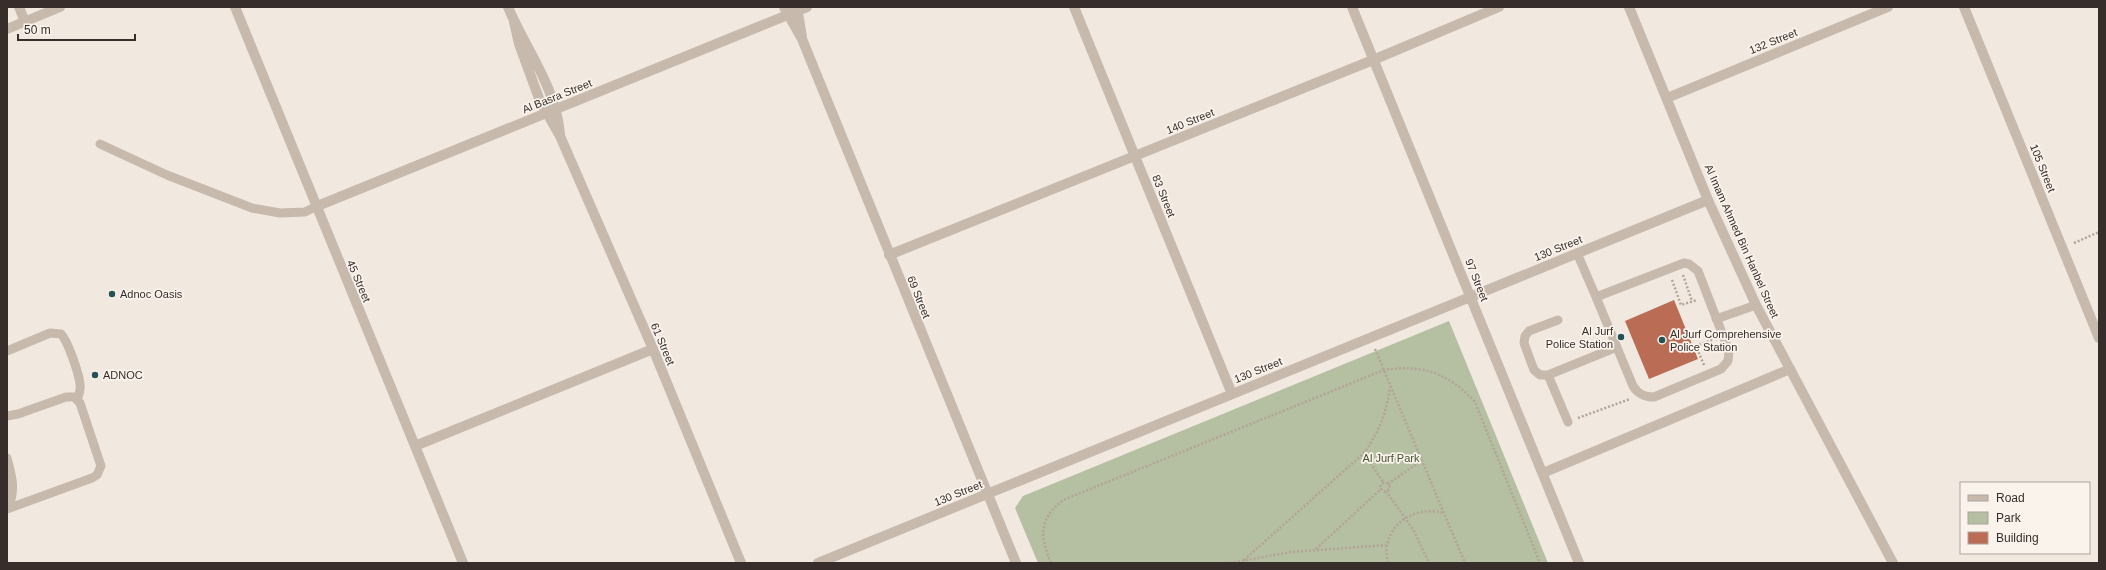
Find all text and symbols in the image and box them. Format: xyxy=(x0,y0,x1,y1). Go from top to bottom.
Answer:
scale bar xyxy=(18,16,135,42)
text: 50 m xyxy=(24,23,51,37)
street label: 132 Street xyxy=(1747,26,1799,56)
street label: Al Basra Street xyxy=(520,77,594,115)
street label: 140 Street xyxy=(1164,106,1216,136)
street label: 105 Street xyxy=(2028,142,2058,194)
street label: Al Imam Ahmed Bin Hanbel Street xyxy=(1703,162,1781,320)
street label: 83 Street xyxy=(1150,173,1178,219)
street label: 130 Street xyxy=(1532,233,1584,263)
street label: 97 Street xyxy=(1463,257,1491,303)
street label: 45 Street xyxy=(345,258,373,304)
street label: 69 Street xyxy=(905,274,933,320)
place label: Adnoc Oasis xyxy=(120,288,183,300)
marker: Adnoc Oasis xyxy=(107,289,117,299)
street label: 61 Street xyxy=(649,321,677,367)
place label: Al Jurf Police Station xyxy=(1546,325,1614,350)
place label: Al Jurf Comprehensive Police Station xyxy=(1670,328,1781,353)
marker: Al Jurf Police Station xyxy=(1616,332,1626,342)
marker: Al Jurf Comprehensive Police Station xyxy=(1657,335,1667,345)
street label: 130 Street xyxy=(1232,355,1284,385)
place label: ADNOC xyxy=(103,369,143,381)
marker: ADNOC xyxy=(90,370,100,380)
park label: Al Jurf Park xyxy=(1363,452,1420,464)
street label: 130 Street xyxy=(932,478,984,508)
legend xyxy=(1960,482,2090,554)
text: Road xyxy=(1996,491,2025,505)
text: Park xyxy=(1996,511,2022,525)
text: Building xyxy=(1996,531,2039,545)

